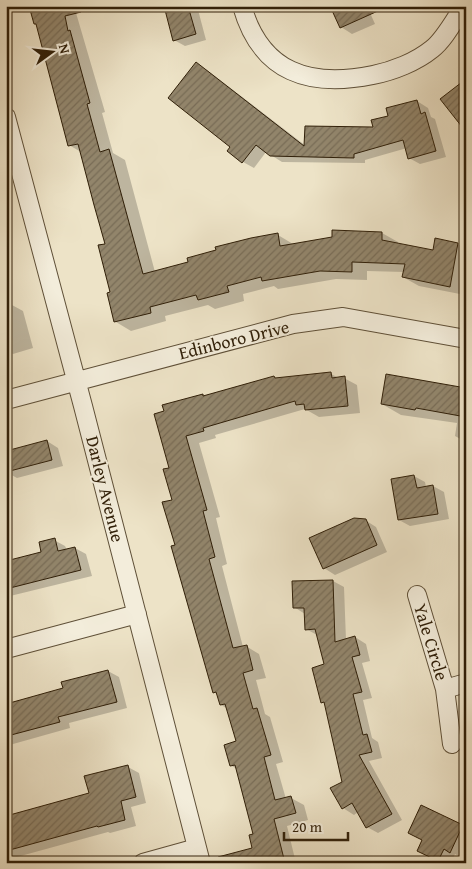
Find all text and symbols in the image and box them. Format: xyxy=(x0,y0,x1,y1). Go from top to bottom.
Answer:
north arrow xyxy=(28,28,78,78)
text: N xyxy=(54,42,76,56)
street label: Edinboro Drive xyxy=(176,313,292,366)
street label: Darley Avenue xyxy=(79,433,132,545)
street label: Yale Circle xyxy=(407,600,456,684)
scale bar xyxy=(284,809,348,841)
text: 20 m xyxy=(292,816,323,837)

